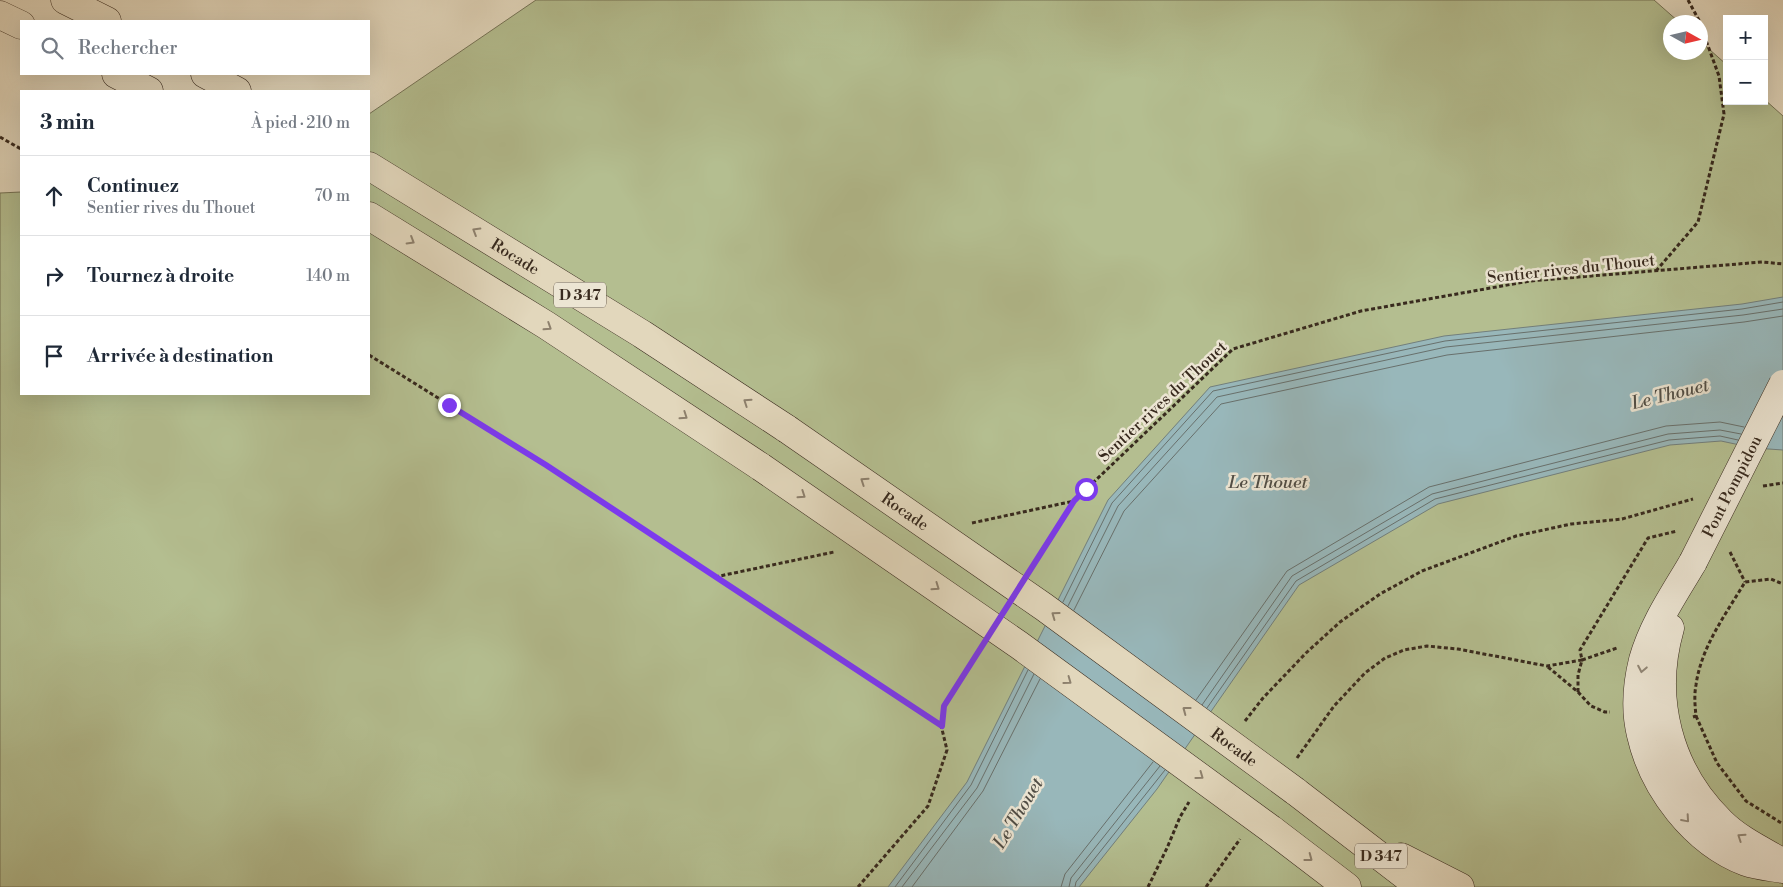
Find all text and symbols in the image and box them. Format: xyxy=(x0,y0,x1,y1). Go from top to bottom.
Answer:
north arrow xyxy=(1663,15,1708,60)
map controls xyxy=(1723,15,1768,105)
button: + xyxy=(1723,15,1768,60)
search box xyxy=(20,20,370,75)
icon: search xyxy=(38,34,66,62)
text: Rechercher xyxy=(78,36,177,60)
button: − xyxy=(1723,60,1768,105)
text: 3 min xyxy=(40,110,95,136)
text: À pied · 210 m xyxy=(251,113,350,133)
text: Continuez xyxy=(87,174,179,198)
icon: ahead xyxy=(40,182,68,210)
text: 70 m xyxy=(314,186,350,206)
text: Sentier rives du Thouet xyxy=(87,198,256,218)
one-way arrow xyxy=(473,228,482,238)
one-way arrow xyxy=(405,234,414,244)
street label: Rocade xyxy=(487,235,543,279)
street label: Sentier rives du Thouet xyxy=(1486,250,1656,288)
icon: right xyxy=(40,262,68,290)
text: Tournez à droite xyxy=(87,264,234,288)
text: 140 m xyxy=(306,266,350,286)
road number: D 347 xyxy=(554,282,606,308)
one-way arrow xyxy=(543,321,552,330)
street label: Sentier rives du Thouet xyxy=(1094,337,1231,467)
icon: arrive xyxy=(40,342,68,370)
text: Arrivée à destination xyxy=(87,344,273,368)
water label: Le Thouet xyxy=(1628,374,1712,415)
route end xyxy=(438,394,461,417)
one-way arrow xyxy=(743,399,752,408)
one-way arrow xyxy=(679,410,688,419)
street label: Pont Pompidou xyxy=(1698,432,1766,541)
water label: Le Thouet xyxy=(1228,471,1308,494)
one-way arrow xyxy=(860,478,869,488)
route start xyxy=(1075,478,1098,501)
street label: Rocade xyxy=(877,488,932,535)
one-way arrow xyxy=(796,489,806,498)
one-way arrow xyxy=(930,581,940,590)
one-way arrow xyxy=(1051,611,1060,621)
one-way arrow xyxy=(1637,665,1647,674)
one-way arrow xyxy=(1062,675,1072,684)
one-way arrow xyxy=(1182,707,1192,716)
street label: Rocade xyxy=(1207,724,1261,771)
one-way arrow xyxy=(1194,770,1203,780)
water label: Le Thouet xyxy=(988,773,1049,854)
one-way arrow xyxy=(1681,813,1690,822)
one-way arrow xyxy=(1738,834,1747,844)
road number: D 347 xyxy=(1355,844,1407,868)
one-way arrow xyxy=(1303,852,1313,861)

